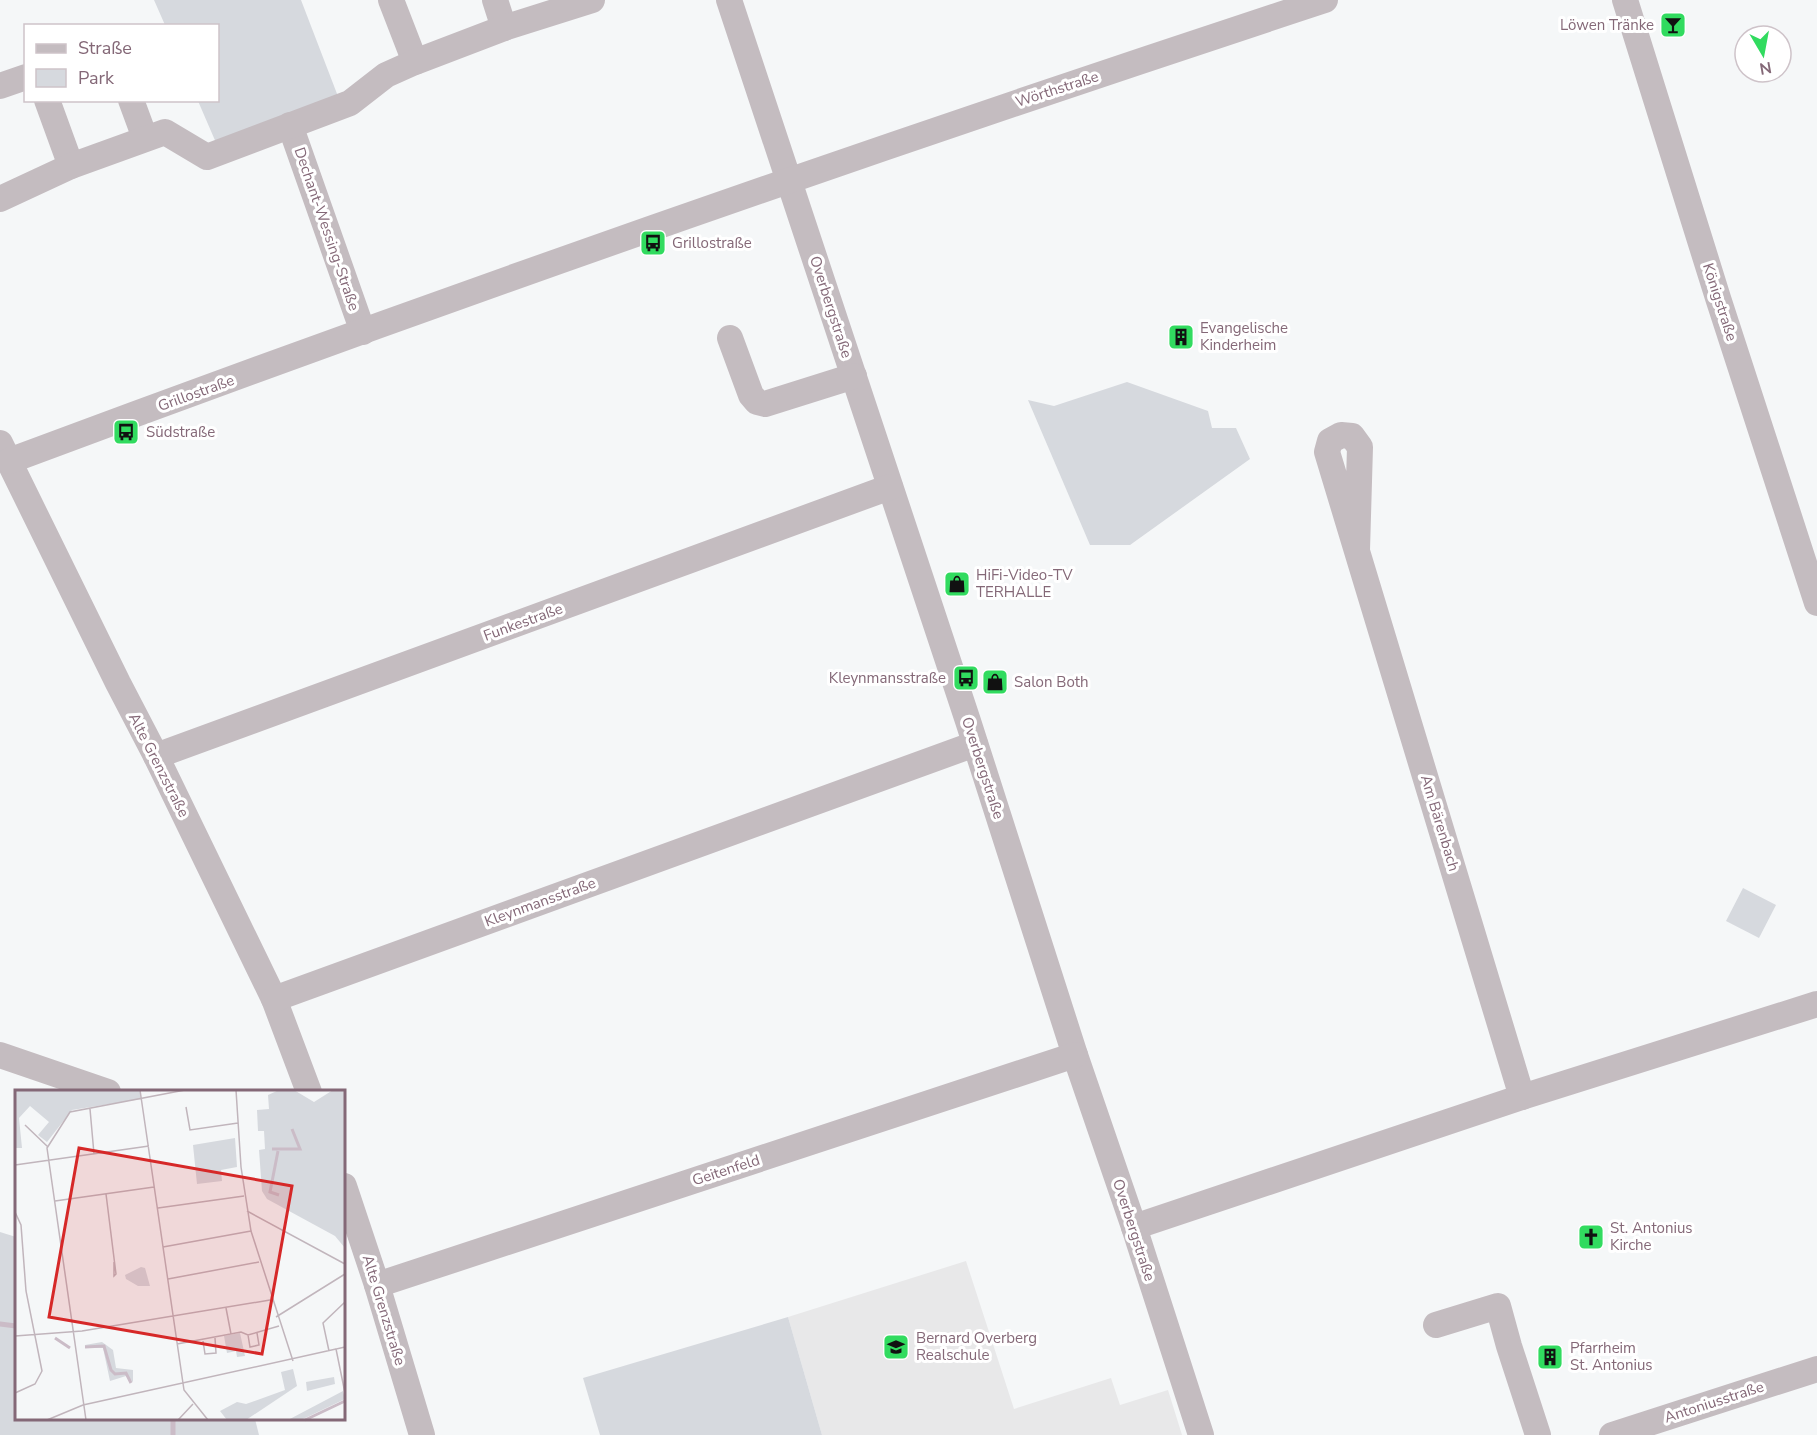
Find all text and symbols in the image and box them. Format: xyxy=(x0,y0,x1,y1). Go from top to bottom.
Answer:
bar icon: Löwen Tränke xyxy=(1658,10,1688,40)
place label: Löwen Tränke xyxy=(1560,15,1654,35)
legend xyxy=(24,24,219,102)
north arrow xyxy=(1733,24,1793,84)
text: Straße xyxy=(78,36,132,60)
text: N xyxy=(1758,56,1773,80)
text: Park xyxy=(78,66,115,90)
street label: Wörthstraße xyxy=(1013,66,1101,112)
street label: Dechant-Wessing-Straße xyxy=(290,145,364,313)
bus stop icon: Grillostraße xyxy=(638,228,668,258)
place label: Grillostraße xyxy=(672,233,752,253)
street label: Overbergstraße xyxy=(805,253,857,361)
street label: Königstraße xyxy=(1698,260,1742,344)
place label: Evangelische Kinderheim xyxy=(1200,318,1288,355)
building icon: Evangelische Kinderheim xyxy=(1166,322,1196,352)
street label: Grillostraße xyxy=(155,370,237,416)
bus stop icon: Südstraße xyxy=(111,417,141,447)
place label: Südstraße xyxy=(146,422,215,442)
place label: HiFi-Video-TV TERHALLE xyxy=(976,565,1073,602)
shop icon: HiFi-Video-TV TERHALLE xyxy=(942,569,972,599)
street label: Funkestraße xyxy=(481,598,565,646)
bus stop icon: Kleynmansstraße xyxy=(951,663,981,693)
shop icon: Salon Both xyxy=(980,667,1010,697)
place label: Kleynmansstraße xyxy=(829,668,946,688)
place label: Salon Both xyxy=(1014,672,1088,692)
street label: Alte Grenzstraße xyxy=(124,709,194,821)
street label: Overbergstraße xyxy=(957,714,1009,822)
street label: Am Bärenbach xyxy=(1416,772,1464,874)
street label: Kleynmansstraße xyxy=(481,873,599,931)
inset map xyxy=(15,1090,345,1420)
street label: Geitenfeld xyxy=(690,1150,762,1190)
street label: Overbergstraße xyxy=(1108,1176,1160,1284)
place label: St. Antonius Kirche xyxy=(1610,1218,1693,1255)
church icon: St. Antonius Kirche xyxy=(1576,1222,1606,1252)
street label: Alte Grenzstraße xyxy=(358,1252,410,1368)
place label: Bernard Overberg Realschule xyxy=(916,1328,1037,1365)
school or university icon: Bernard Overberg Realschule xyxy=(881,1332,911,1362)
place label: Pfarrheim St. Antonius xyxy=(1570,1338,1653,1375)
building icon: Pfarrheim St. Antonius xyxy=(1535,1342,1565,1372)
street label: Antoniusstraße xyxy=(1662,1377,1766,1427)

